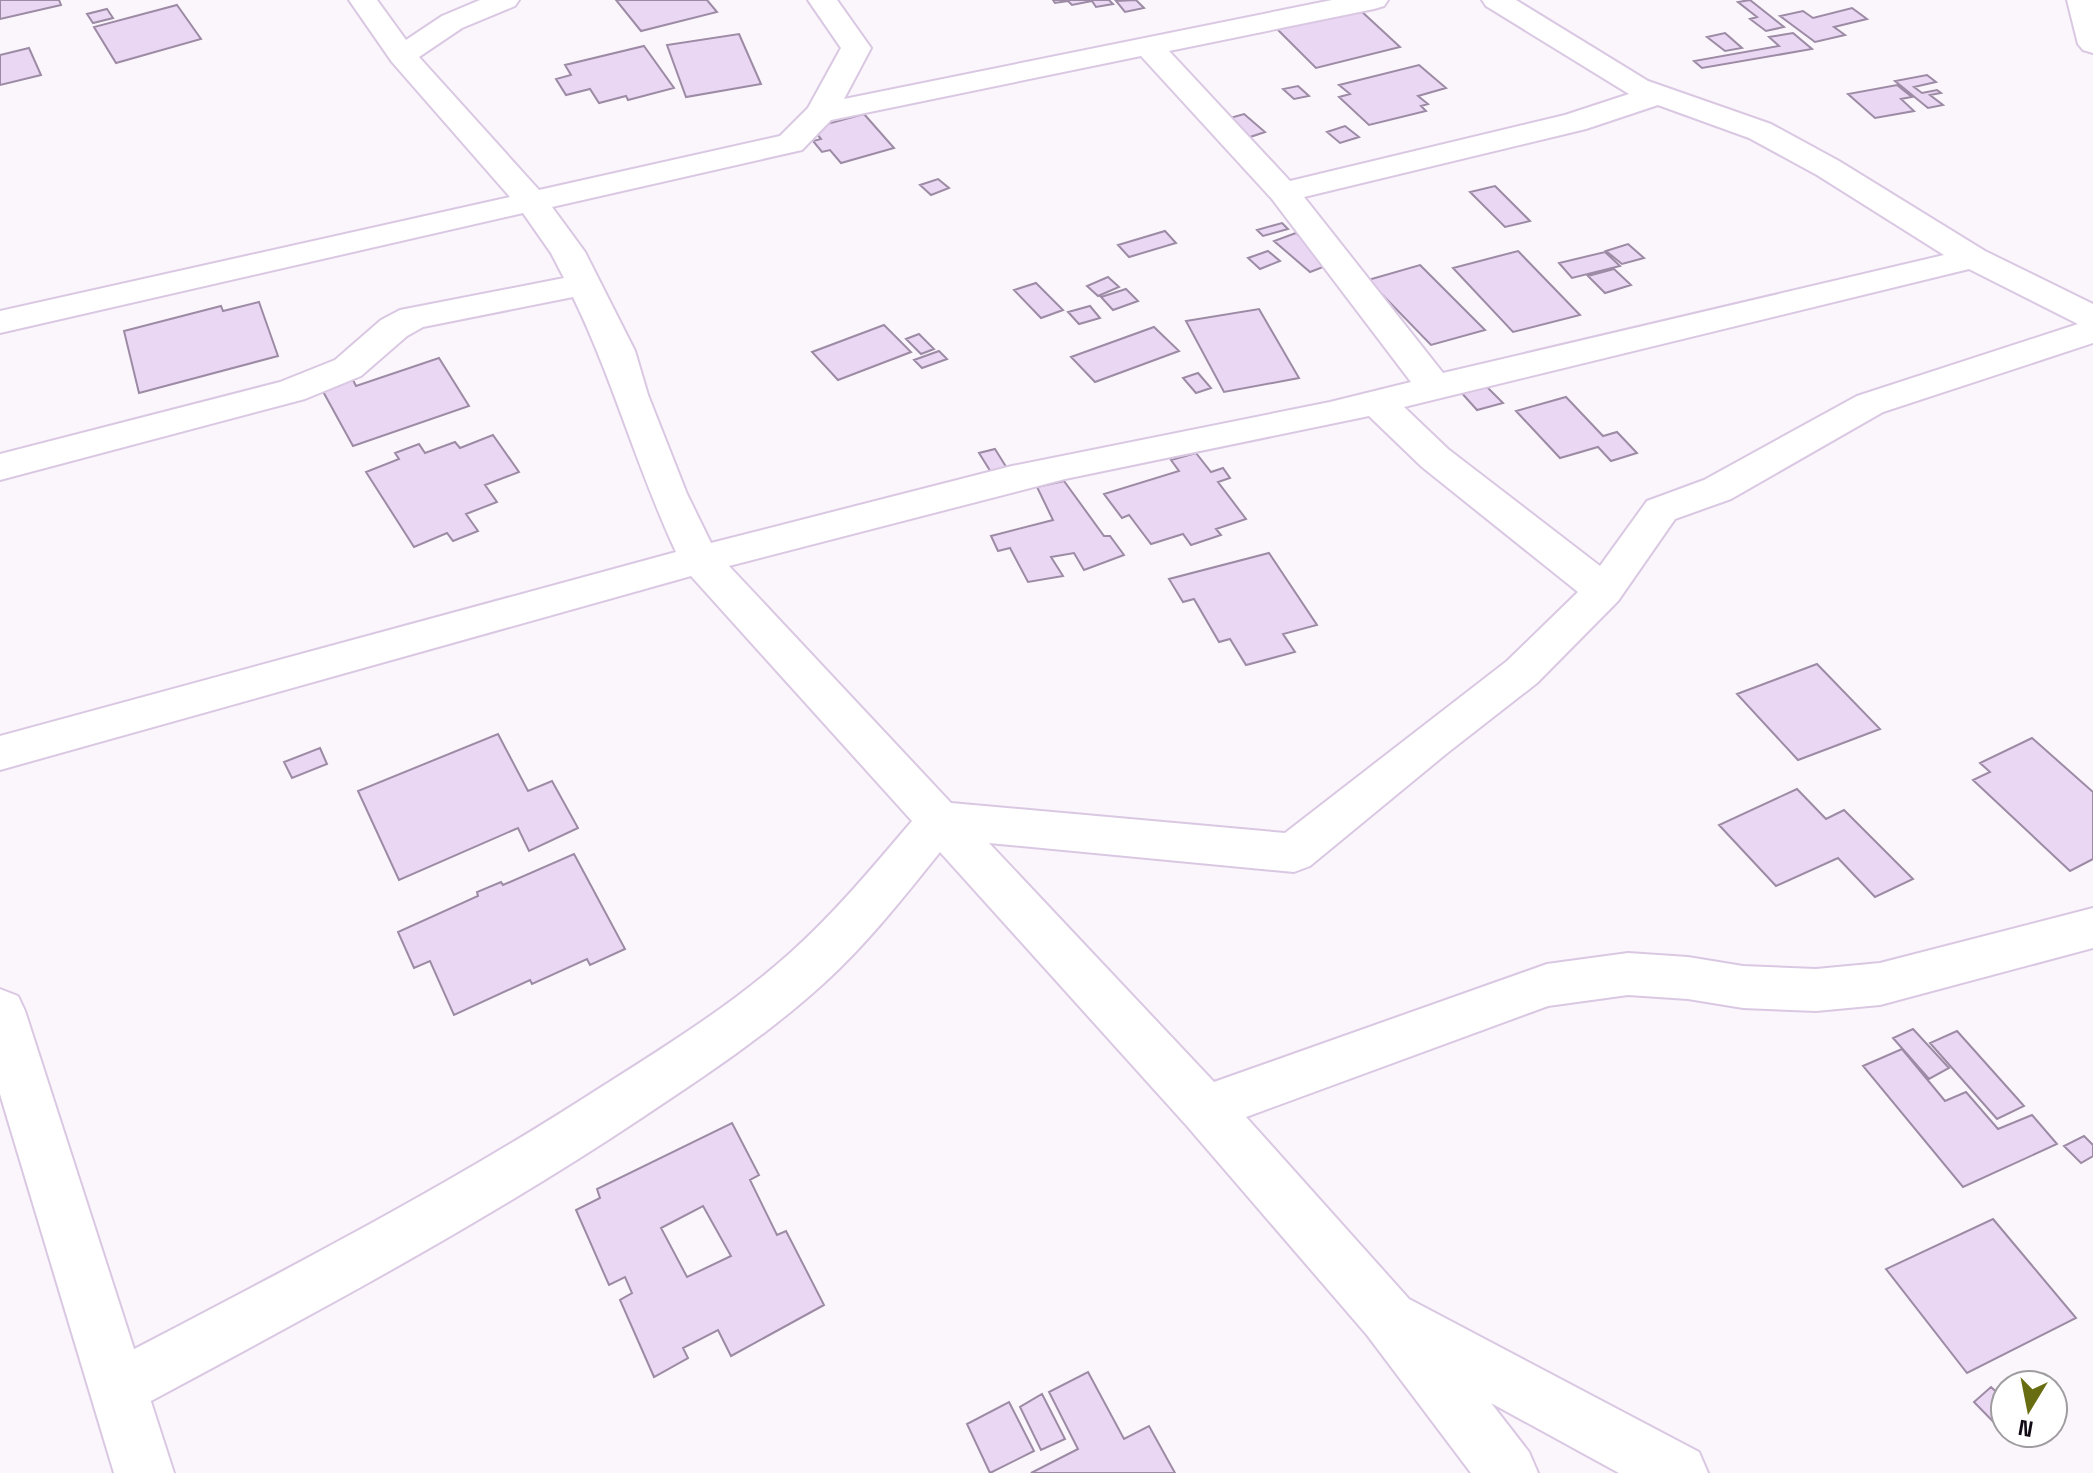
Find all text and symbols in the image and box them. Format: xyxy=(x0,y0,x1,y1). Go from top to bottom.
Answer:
north arrow xyxy=(1989,1369,2069,1449)
text: N xyxy=(2016,1414,2035,1444)

